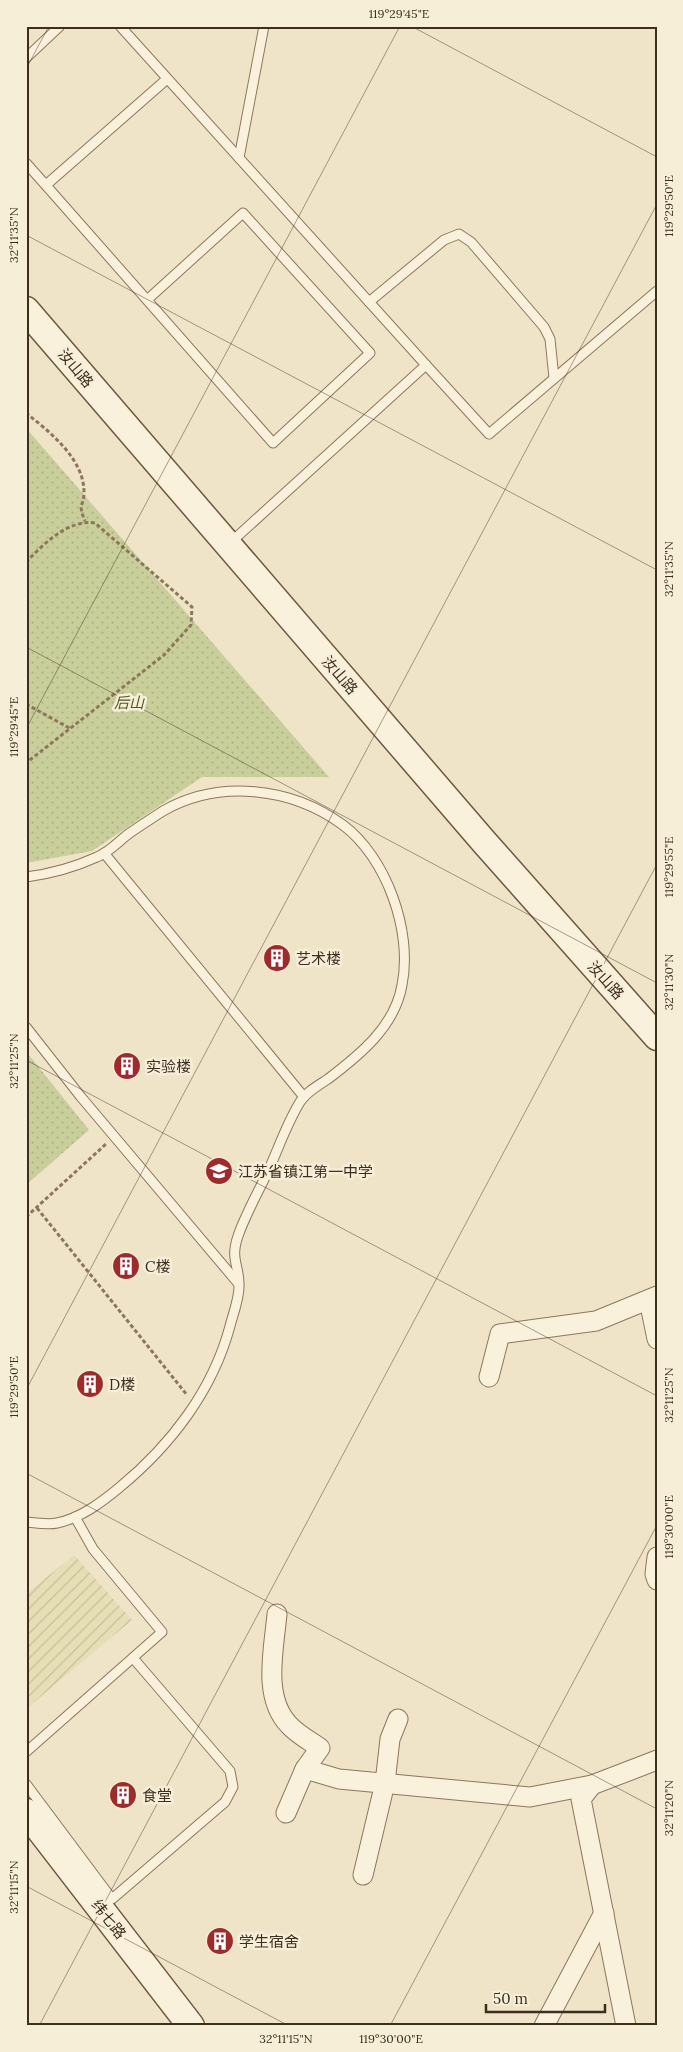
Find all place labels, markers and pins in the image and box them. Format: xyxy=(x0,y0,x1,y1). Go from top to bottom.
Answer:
building icon: 艺术楼 xyxy=(262,943,292,973)
place label: 艺术楼 xyxy=(296,949,341,968)
building icon: 实验楼 xyxy=(112,1051,142,1081)
place label: 实验楼 xyxy=(146,1057,191,1076)
school or university icon: 江苏省镇江第一中学 xyxy=(204,1156,234,1186)
place label: 江苏省镇江第一中学 xyxy=(238,1162,373,1181)
building icon: C楼 xyxy=(111,1251,141,1281)
place label: C楼 xyxy=(145,1257,171,1276)
building icon: D楼 xyxy=(75,1369,105,1399)
place label: D楼 xyxy=(109,1375,135,1394)
building icon: 食堂 xyxy=(108,1780,138,1810)
place label: 食堂 xyxy=(142,1786,172,1805)
building icon: 学生宿舍 xyxy=(205,1926,235,1956)
place label: 学生宿舍 xyxy=(239,1932,299,1951)

